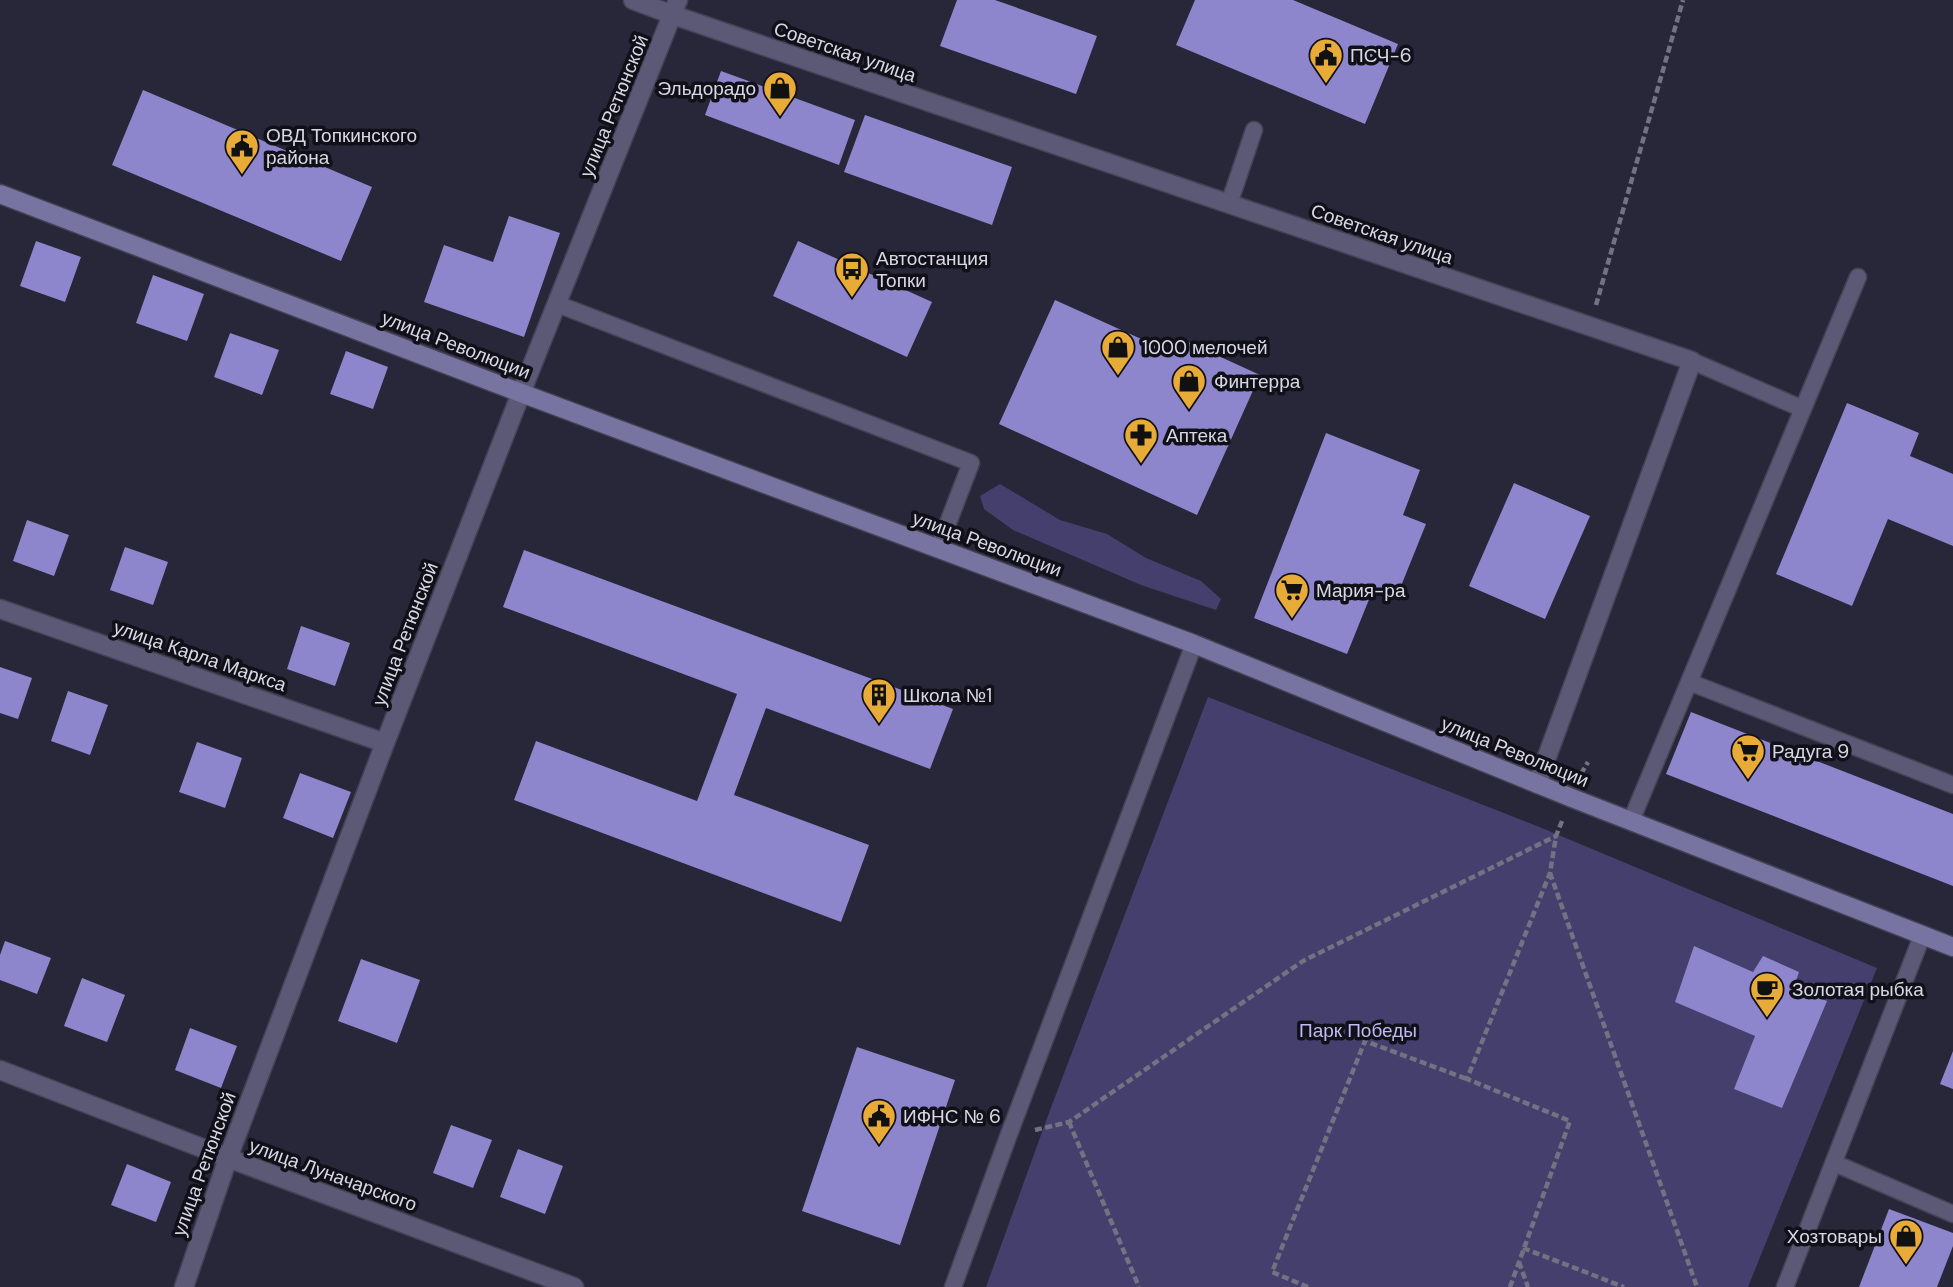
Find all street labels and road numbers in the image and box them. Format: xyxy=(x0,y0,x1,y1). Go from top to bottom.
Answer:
street label: Советская улица xyxy=(771,16,920,88)
street label: улица Ретюнской xyxy=(574,31,654,181)
street label: Советская улица xyxy=(1308,198,1457,270)
street label: улица Революции xyxy=(378,305,534,385)
street label: улица Революции xyxy=(909,505,1065,583)
street label: улица Ретюнской xyxy=(366,559,444,709)
street label: улица Карла Маркса xyxy=(110,615,290,697)
street label: улица Революции xyxy=(1437,711,1593,793)
street label: улица Ретюнской xyxy=(166,1088,242,1240)
street label: улица Луначарского xyxy=(246,1133,420,1217)

